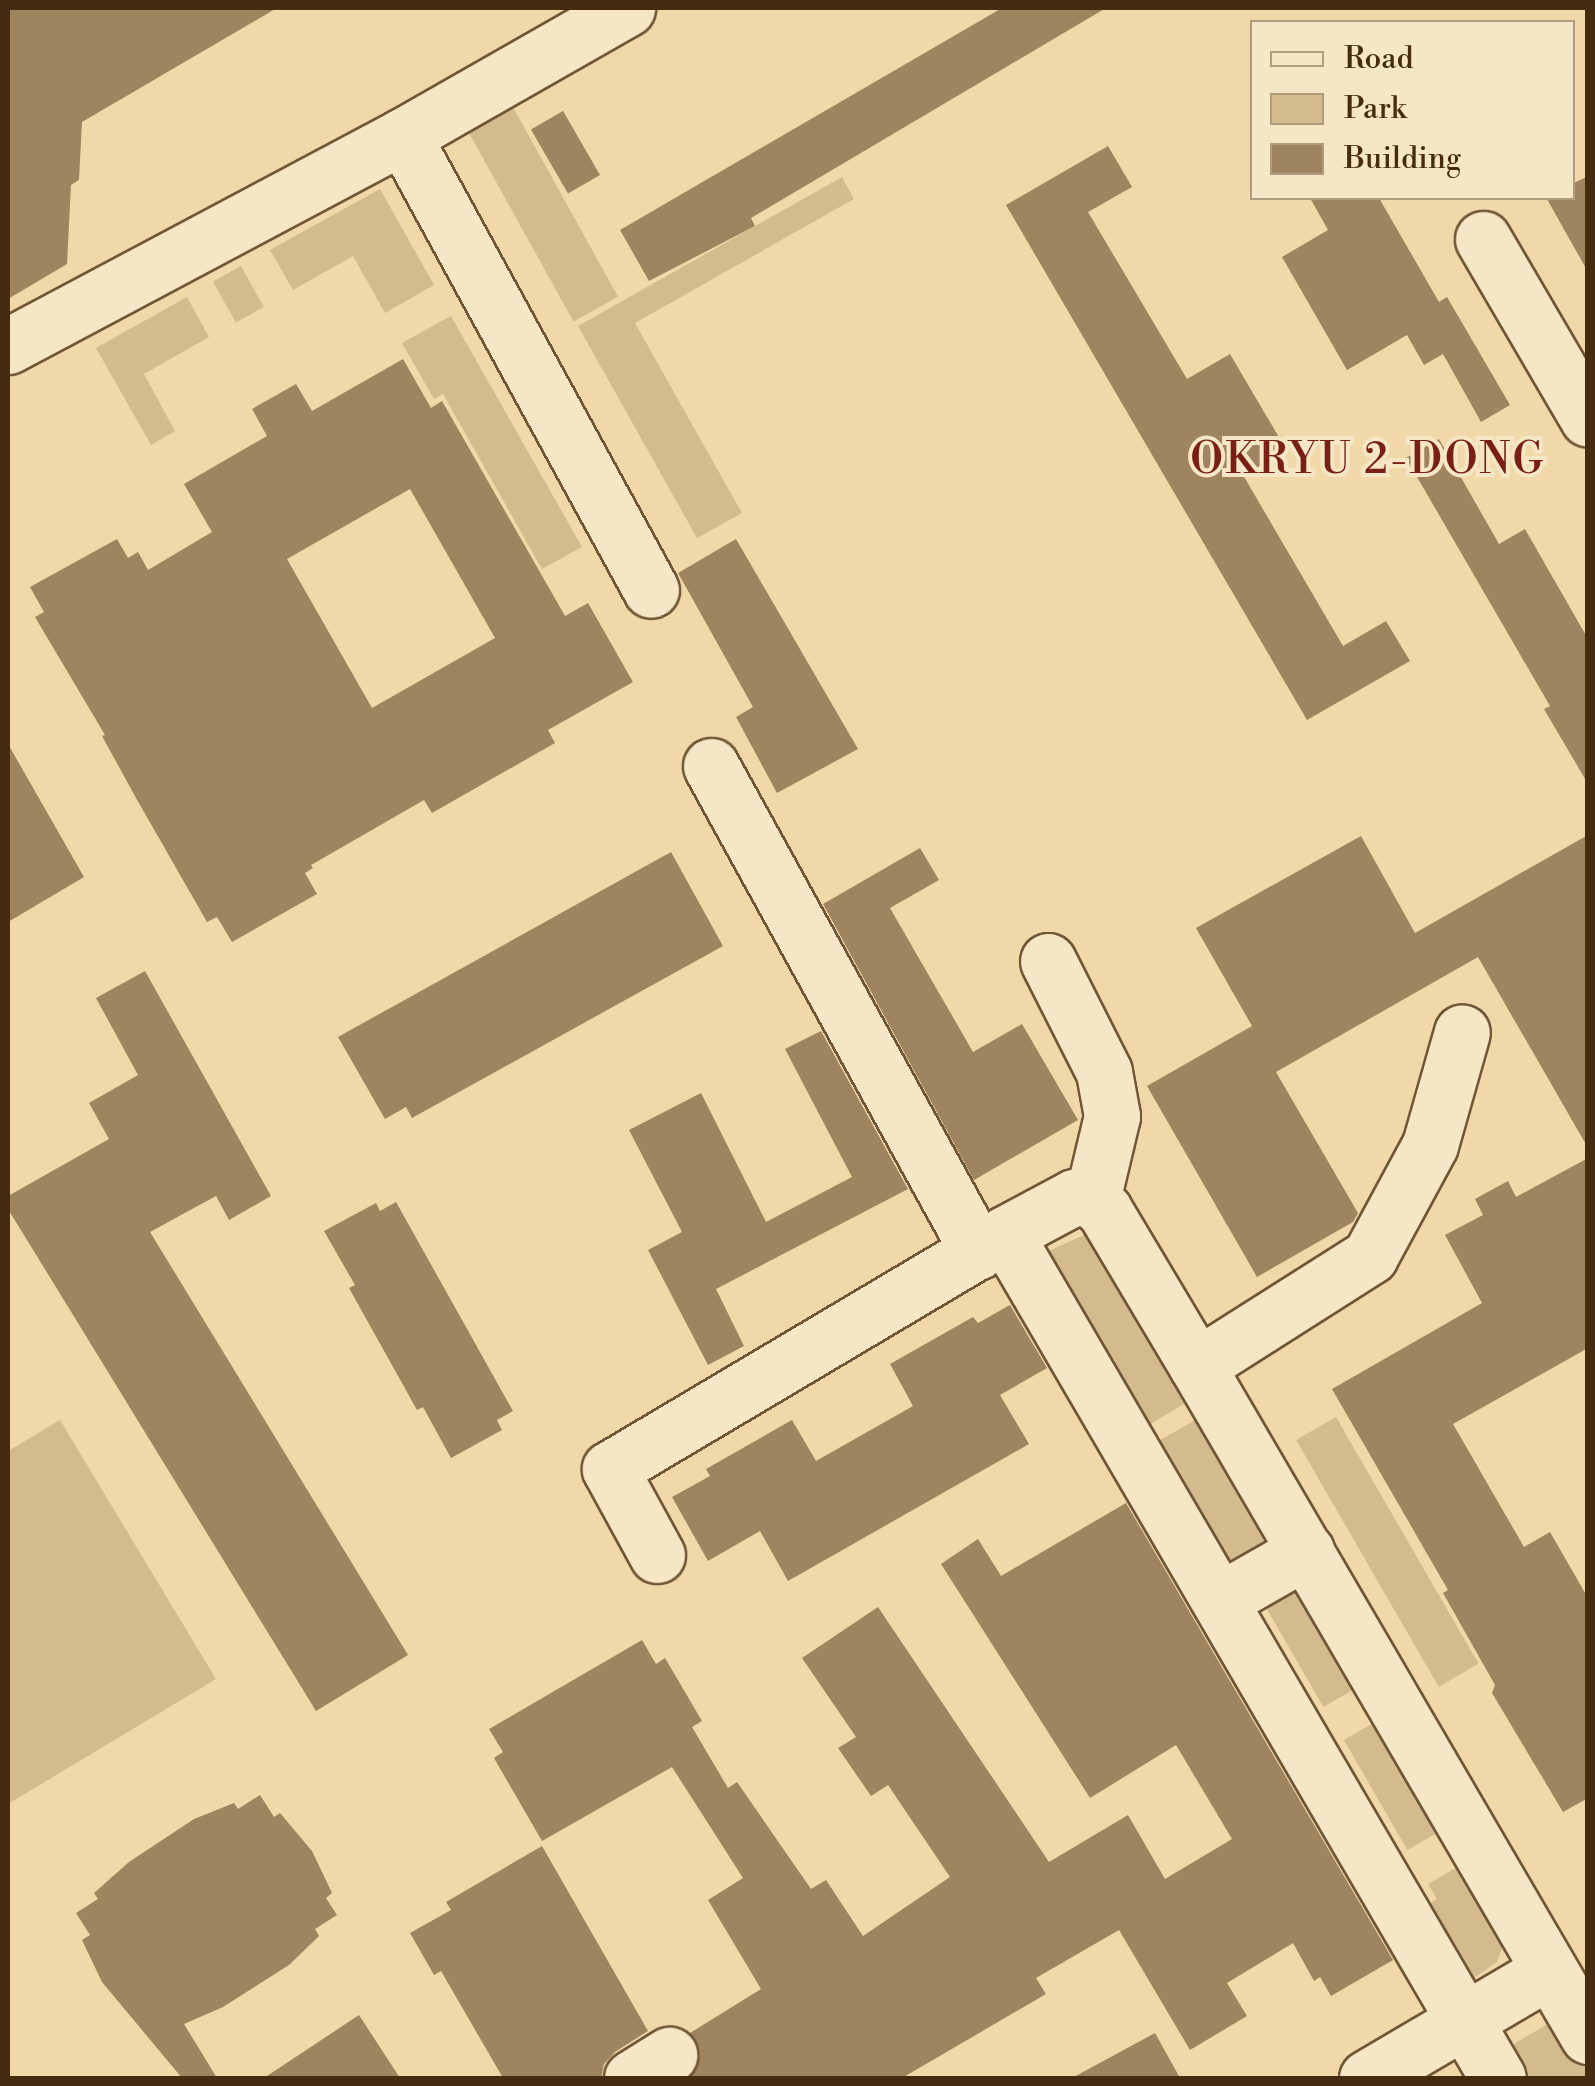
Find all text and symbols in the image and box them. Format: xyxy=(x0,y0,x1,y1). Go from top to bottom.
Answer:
legend xyxy=(1250,20,1575,200)
text: Road xyxy=(1344,40,1414,78)
text: Park xyxy=(1344,90,1406,128)
text: Building xyxy=(1344,140,1461,178)
district label: OKRYU 2-DONG xyxy=(1190,436,1546,486)

